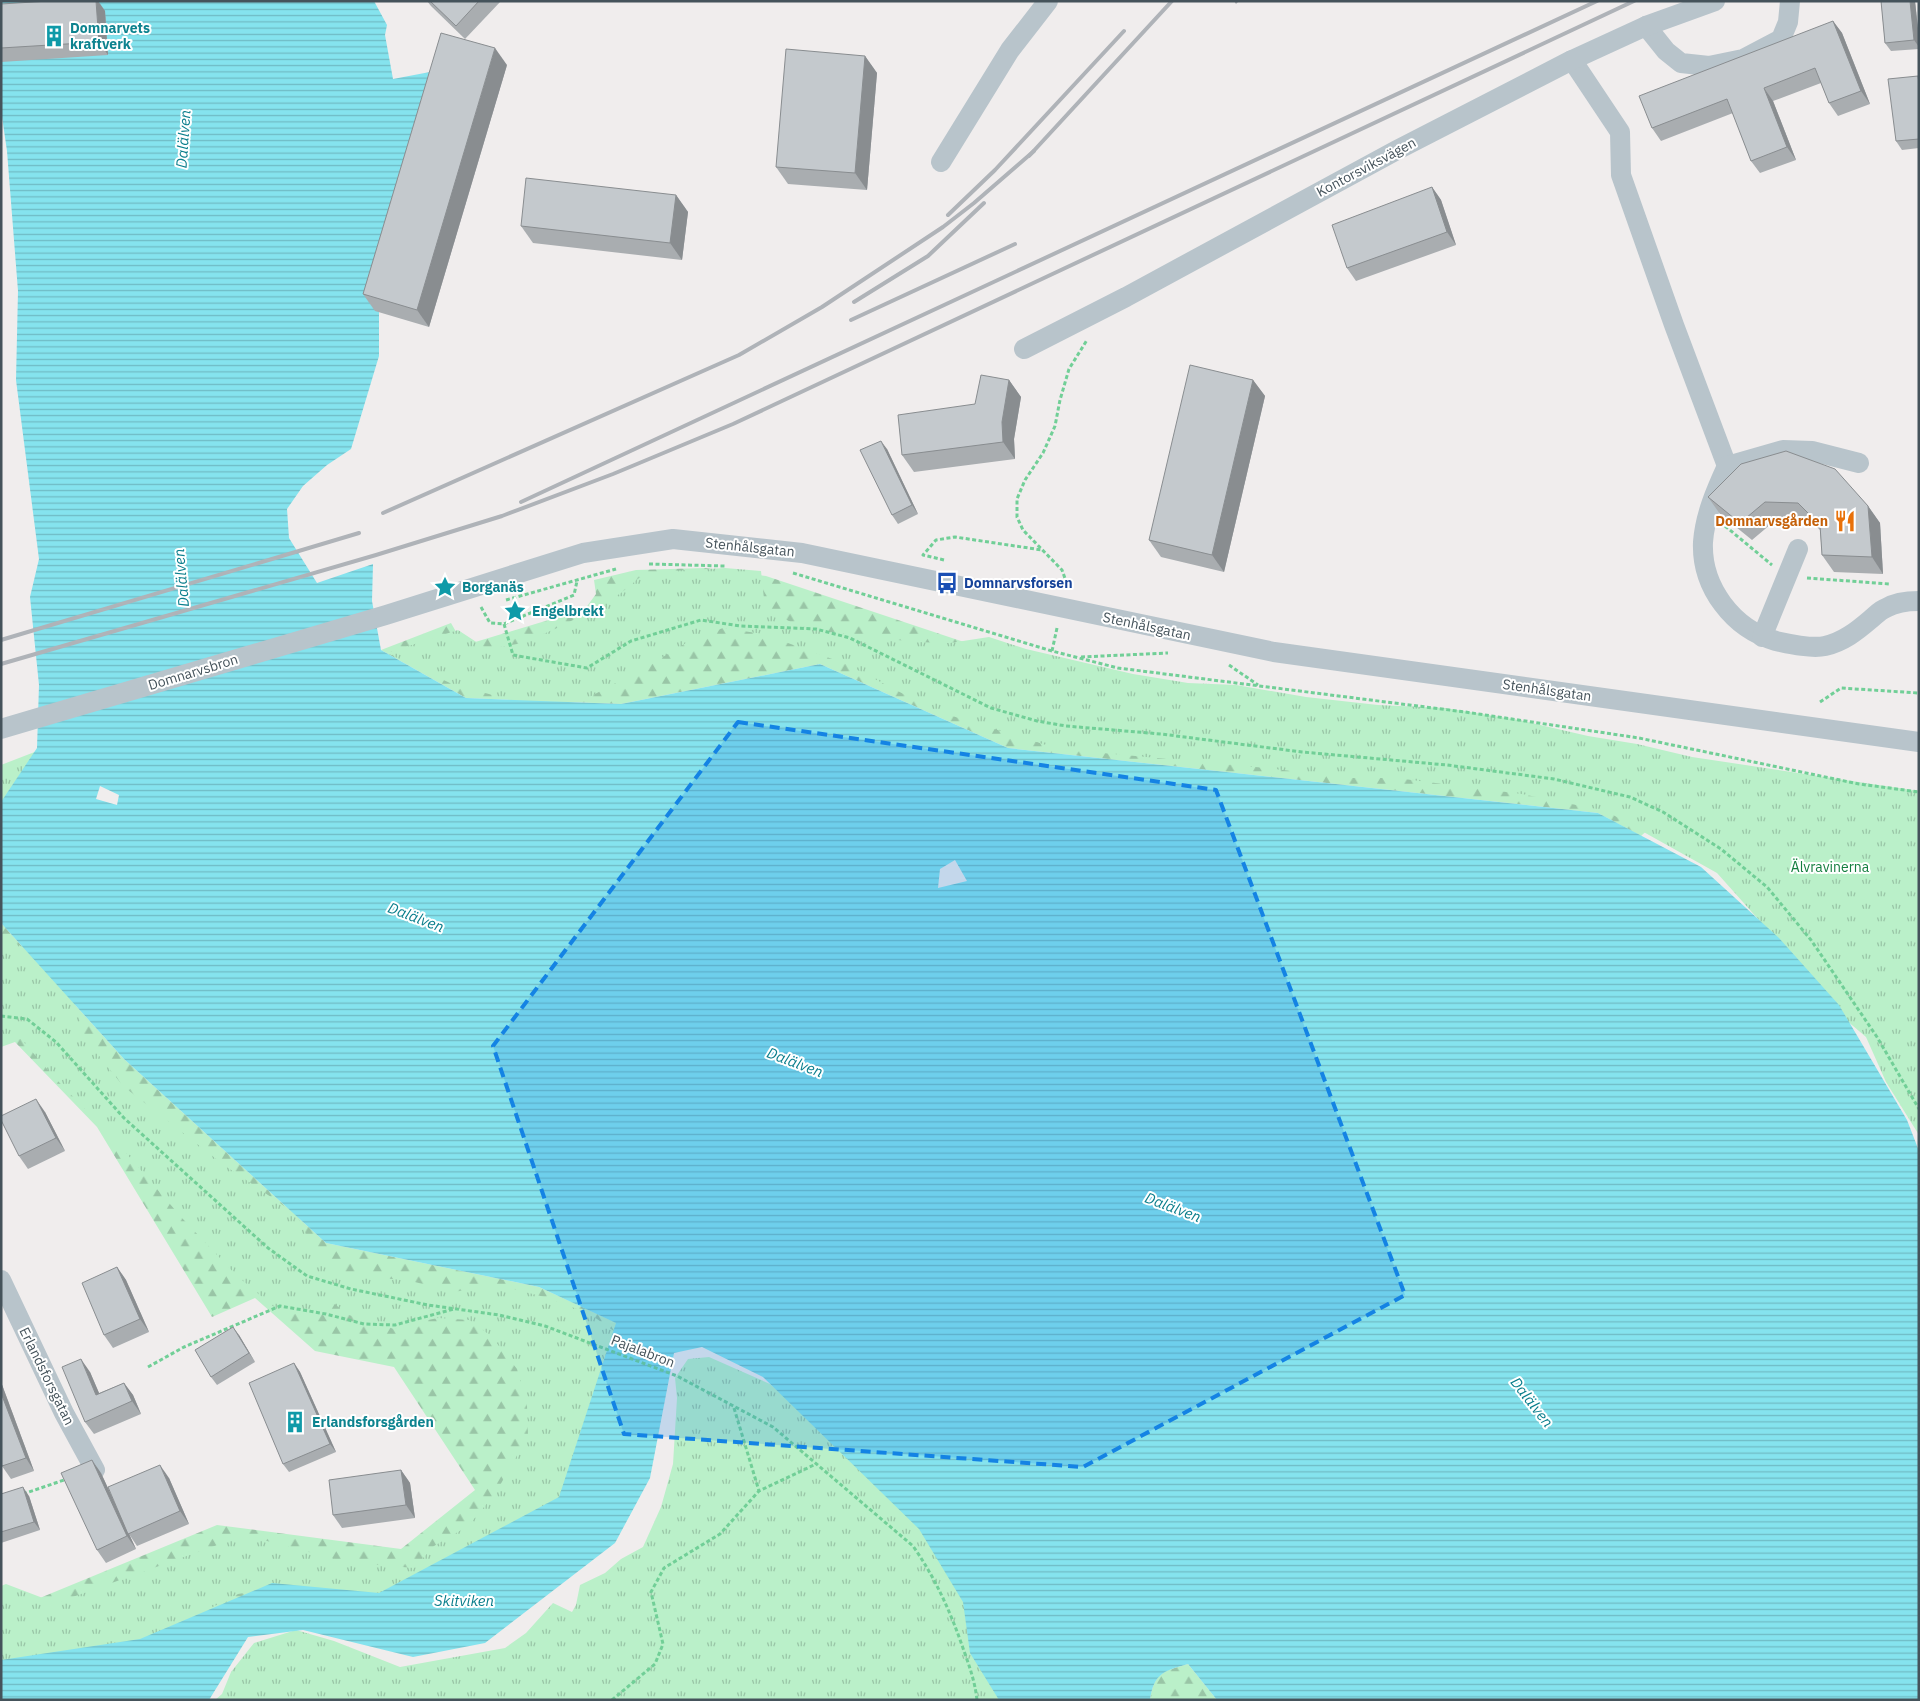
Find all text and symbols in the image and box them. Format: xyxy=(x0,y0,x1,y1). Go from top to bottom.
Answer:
place label: Domnarvets kraftverk xyxy=(70,19,150,53)
building icon: Domnarvets kraftverk xyxy=(41,23,67,49)
water label: Dalälven xyxy=(171,109,195,169)
street label: Kontorsviksvägen xyxy=(1313,133,1419,201)
restaurant icon: Domnarvsgården xyxy=(1832,508,1858,534)
place label: Domnarvsgården xyxy=(1715,512,1828,530)
street label: Stenhålsgatan xyxy=(704,533,796,561)
water label: Dalälven xyxy=(169,548,193,608)
bus stop icon: Domnarvsforsen xyxy=(934,570,960,596)
place icon: Borganäs xyxy=(432,574,458,600)
place label: Domnarvsforsen xyxy=(964,574,1073,592)
place label: Borganäs xyxy=(462,578,524,596)
place icon: Engelbrekt xyxy=(502,598,528,624)
place label: Engelbrekt xyxy=(532,602,604,620)
street label: Stenhålsgatan xyxy=(1101,608,1193,644)
street label: Domnarvsbron xyxy=(146,650,240,694)
street label: Stenhålsgatan xyxy=(1501,675,1593,705)
park label: Älvravinerna xyxy=(1791,858,1870,876)
water label: Dalälven xyxy=(385,898,447,936)
water label: Dalälven xyxy=(764,1043,826,1081)
water label: Dalälven xyxy=(1142,1188,1204,1226)
street label: Erlandsforsgatan xyxy=(16,1324,78,1428)
street label: Pajalabron xyxy=(608,1331,678,1371)
water label: Dalälven xyxy=(1507,1373,1557,1431)
building icon: Erlandsforsgården xyxy=(282,1409,308,1435)
place label: Erlandsforsgården xyxy=(312,1413,434,1431)
water label: Skitviken xyxy=(434,1591,494,1610)

